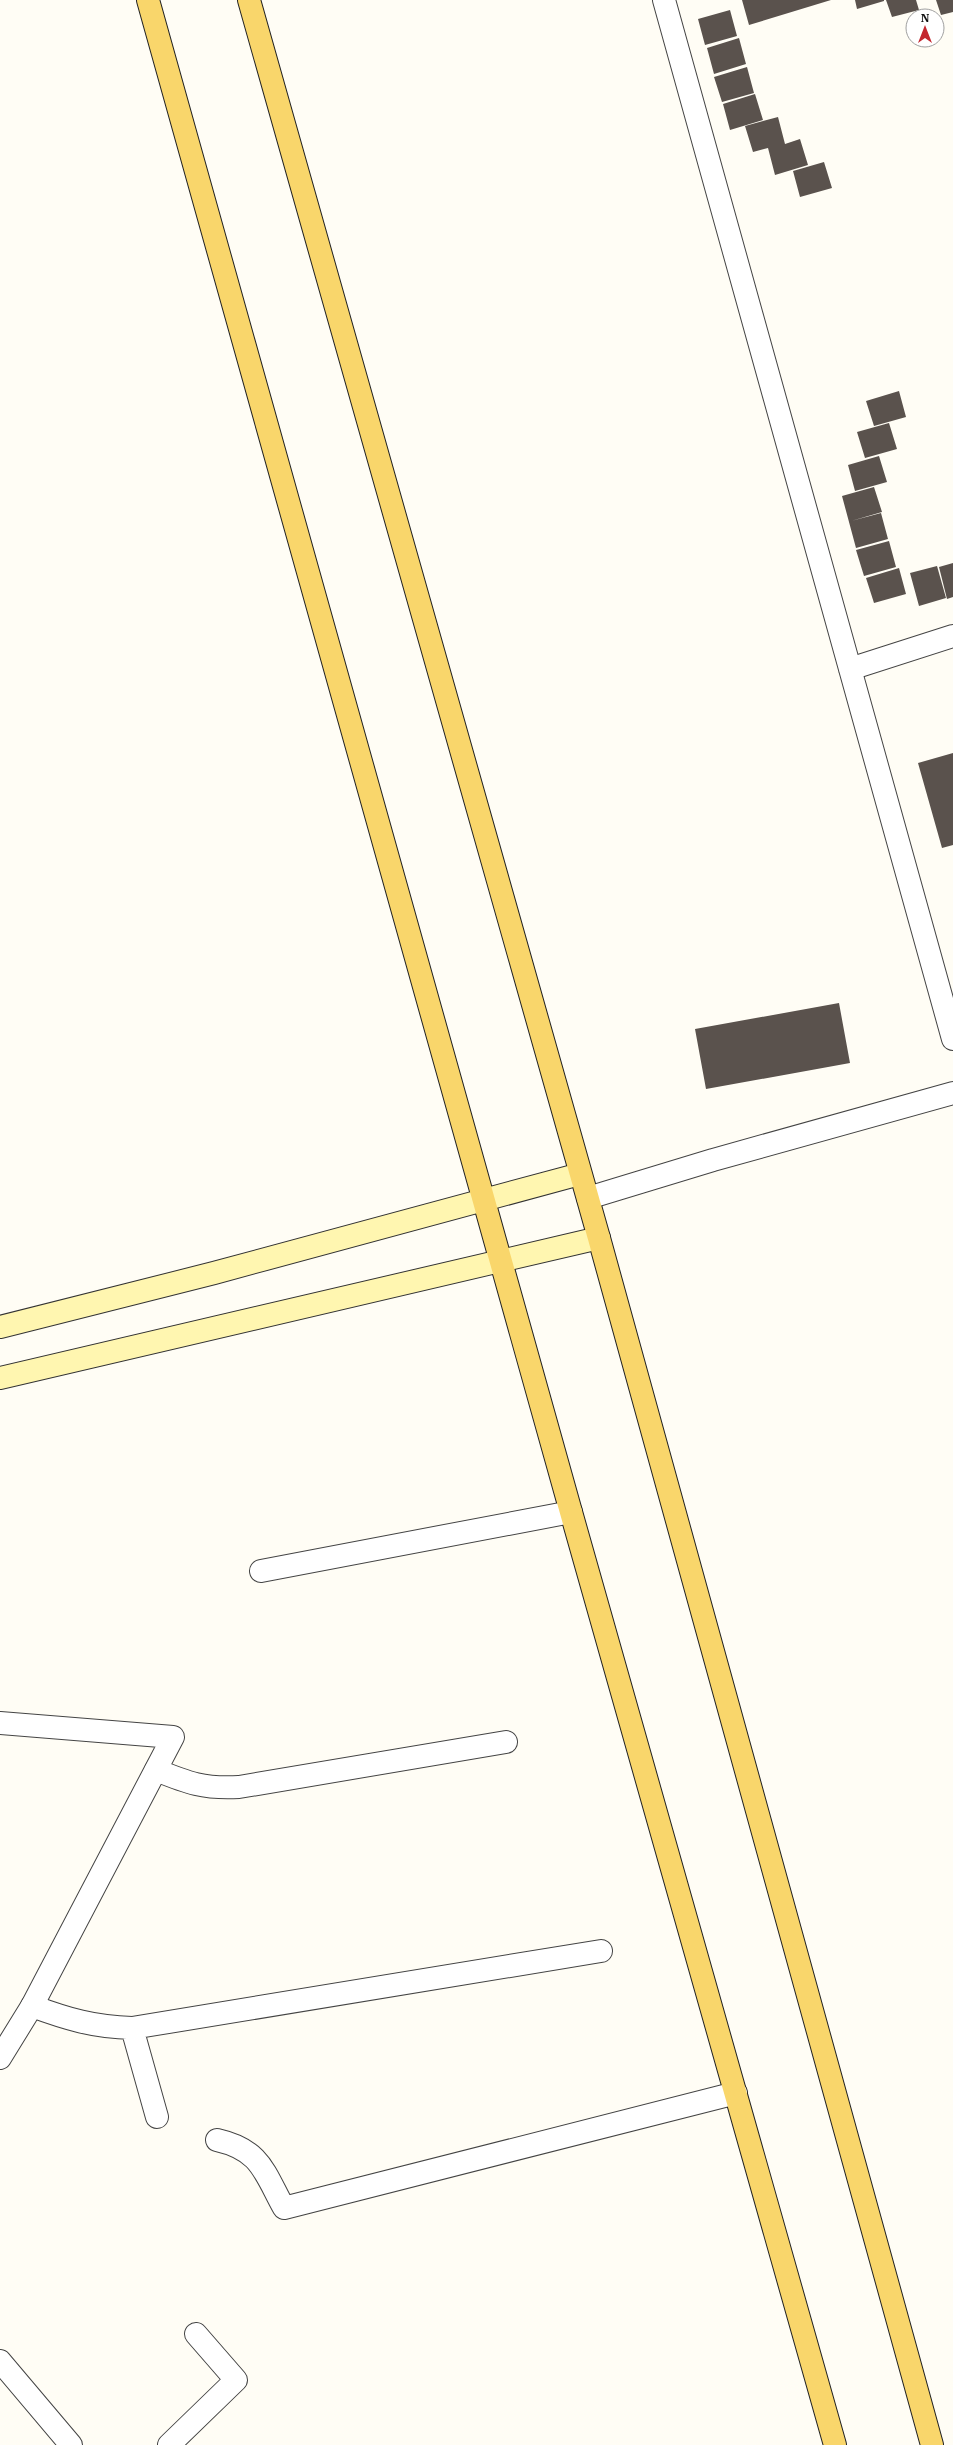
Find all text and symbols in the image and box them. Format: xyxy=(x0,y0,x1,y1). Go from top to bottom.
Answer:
north arrow xyxy=(905,8,945,48)
text: N xyxy=(921,11,930,25)

